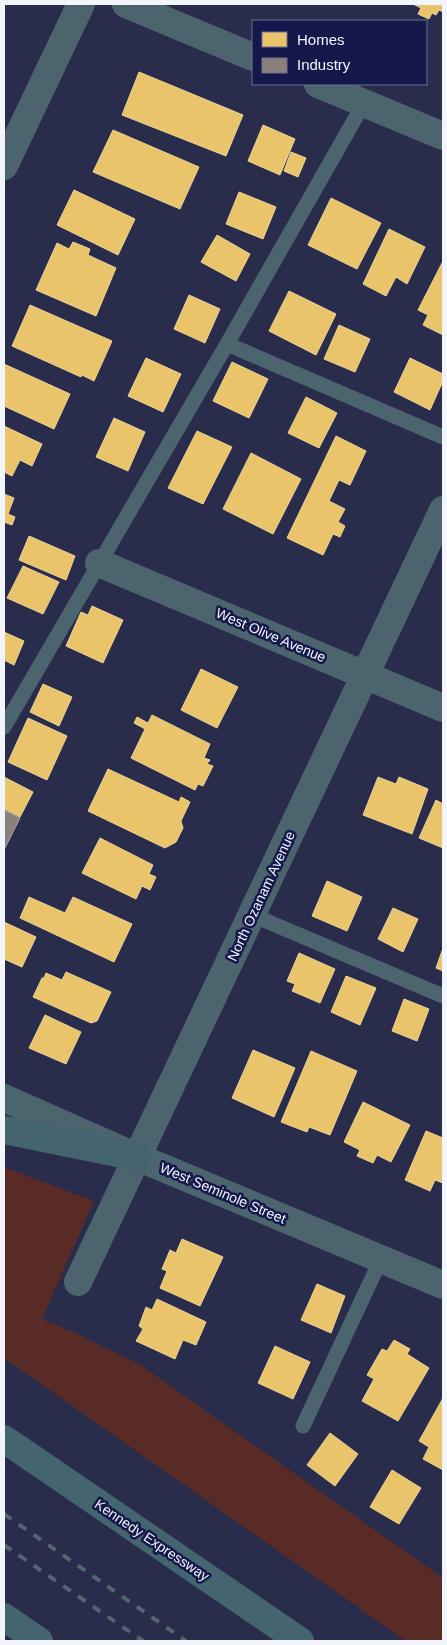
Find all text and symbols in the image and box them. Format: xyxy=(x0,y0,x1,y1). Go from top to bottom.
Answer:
legend xyxy=(252,20,427,85)
text: Homes xyxy=(297,31,345,48)
text: Industry xyxy=(297,56,351,73)
street label: West Olive Avenue xyxy=(214,605,329,665)
street label: North Ozanam Avenue xyxy=(224,828,298,963)
street label: West Seminole Street xyxy=(158,1159,288,1227)
street label: Kennedy Expressway xyxy=(92,1496,212,1584)

